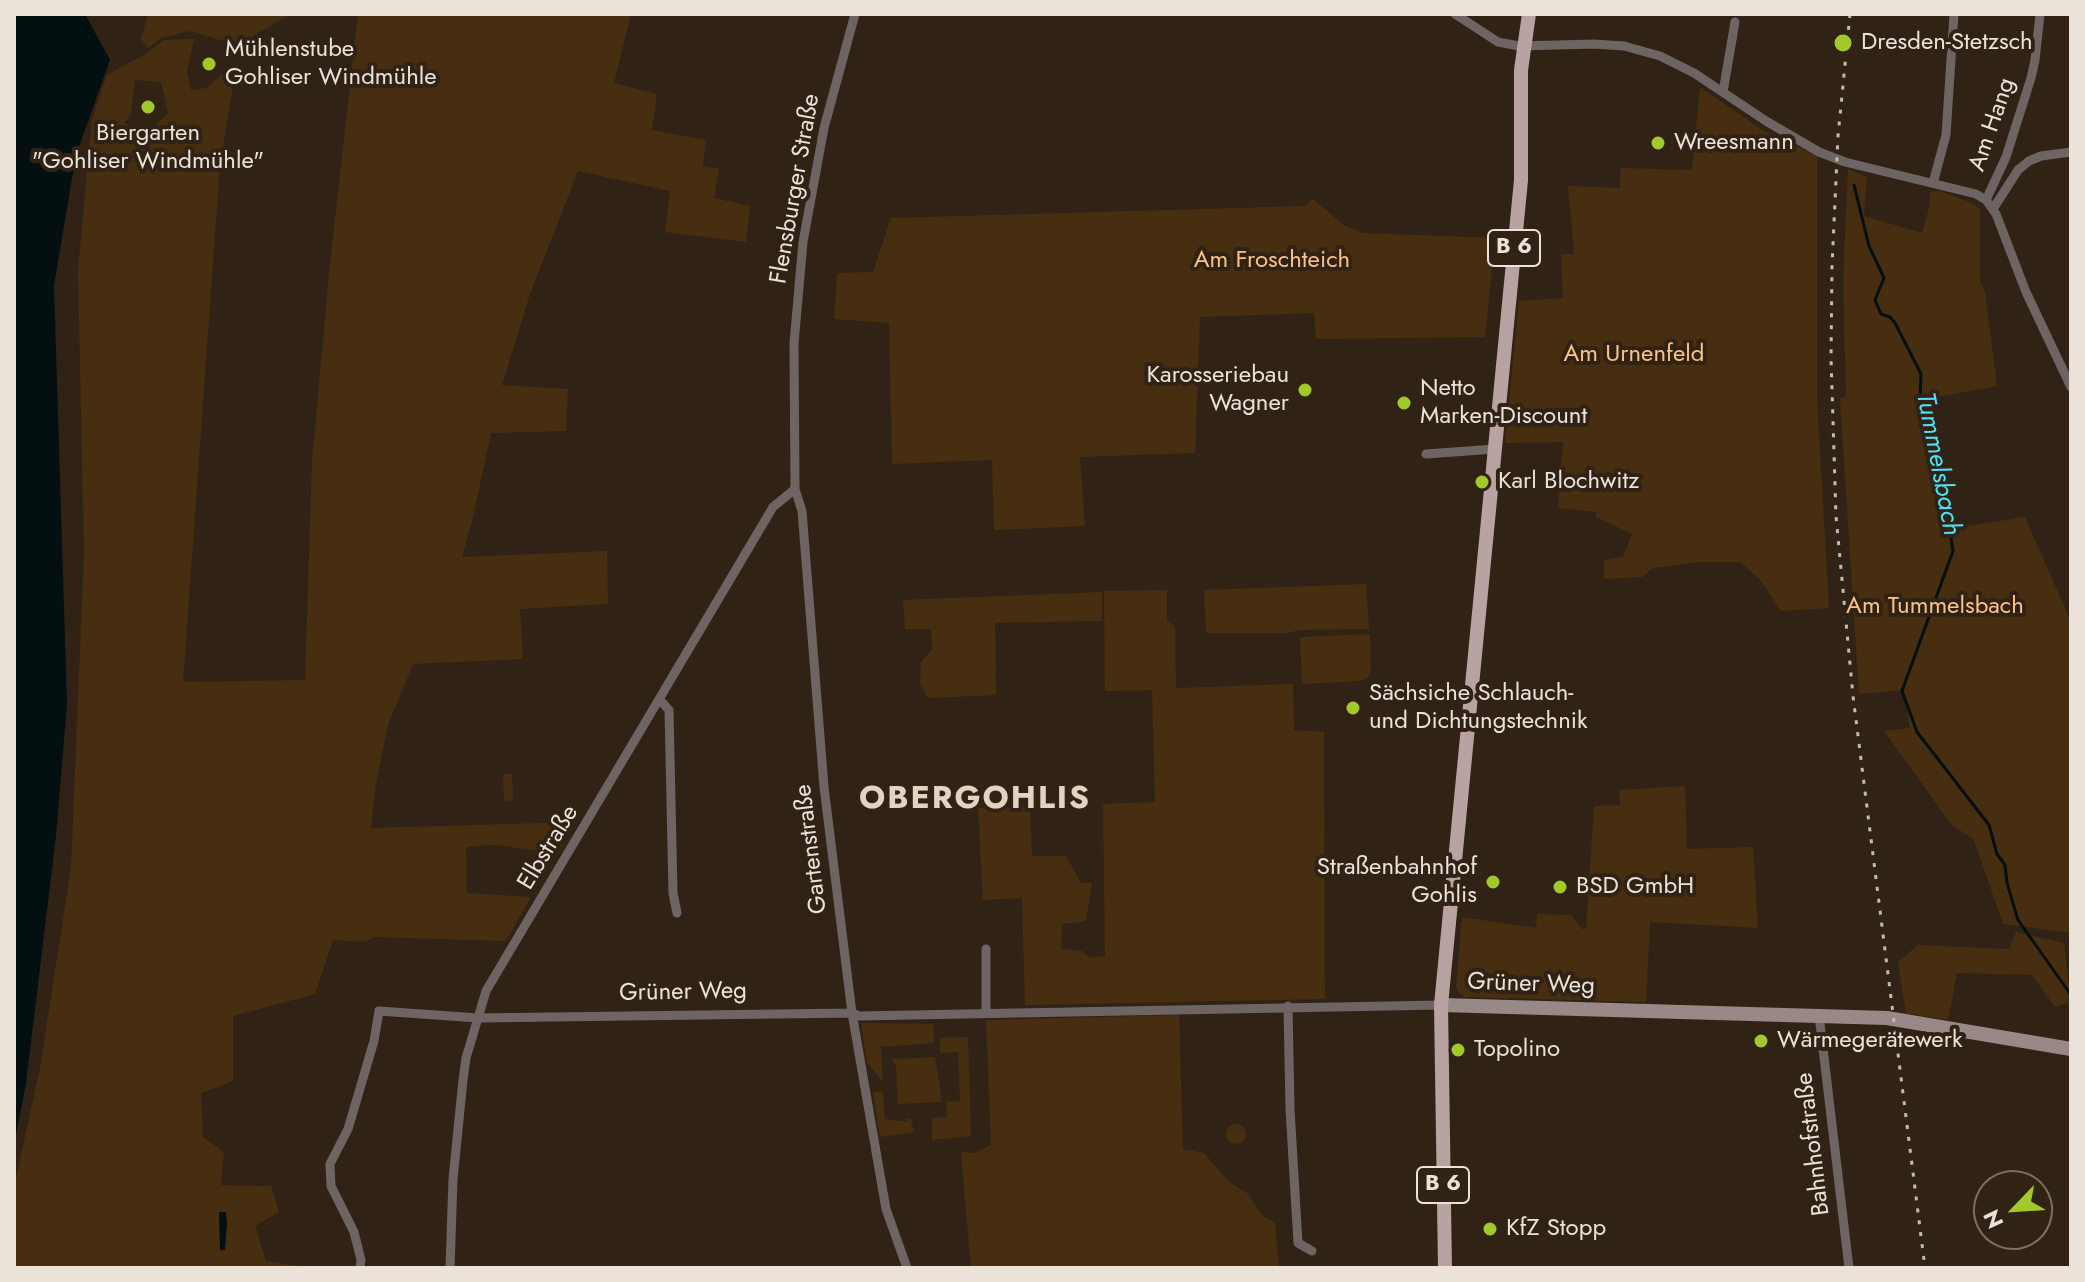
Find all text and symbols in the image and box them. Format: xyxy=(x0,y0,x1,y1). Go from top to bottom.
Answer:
place label: Dresden-Stetzsch xyxy=(1861,29,2033,57)
marker: Dresden-Stetzsch xyxy=(1832,32,1854,54)
place label: Mühlenstube Gohliser Windmühle xyxy=(225,36,437,92)
marker: Mühlenstube Gohliser Windmühle xyxy=(200,55,218,73)
street label: Am Hang xyxy=(1964,75,2022,175)
street label: Flensburger Straße xyxy=(765,92,827,286)
marker: Biergarten "Gohliser Windmühle" xyxy=(139,98,157,116)
place label: Biergarten "Gohliser Windmühle" xyxy=(32,120,264,176)
place label: Wreesmann xyxy=(1674,129,1794,157)
marker: Wreesmann xyxy=(1649,134,1667,152)
road number: B 6 xyxy=(1488,230,1540,266)
park label: Am Froschteich xyxy=(1194,247,1350,275)
park label: Am Urnenfeld xyxy=(1564,341,1704,369)
place label: Karosseriebau Wagner xyxy=(1147,362,1289,418)
place label: Netto Marken-Discount xyxy=(1420,375,1587,431)
marker: Karosseriebau Wagner xyxy=(1296,381,1314,399)
water label: Tummelsbach xyxy=(1908,390,1966,538)
marker: Netto Marken-Discount xyxy=(1395,394,1413,412)
place label: Karl Blochwitz xyxy=(1498,468,1639,496)
marker: Karl Blochwitz xyxy=(1473,473,1491,491)
park label: Am Tummelsbach xyxy=(1846,593,2024,621)
place label: Sächsiche Schlauch- und Dichtungstechnik xyxy=(1369,680,1588,736)
marker: Sächsiche Schlauch- und Dichtungstechnik xyxy=(1344,699,1362,717)
district label: OBERGOHLIS xyxy=(859,781,1091,819)
street label: Gartenstraße xyxy=(790,783,834,915)
street label: Elbstraße xyxy=(513,800,585,896)
place label: Straßenbahnhof Gohlis xyxy=(1317,854,1477,910)
marker: Straßenbahnhof Gohlis xyxy=(1484,873,1502,891)
place label: BSD GmbH xyxy=(1576,873,1694,901)
marker: BSD GmbH xyxy=(1551,878,1569,896)
street label: Grüner Weg xyxy=(1467,968,1595,1002)
street label: Grüner Weg xyxy=(619,977,747,1009)
place label: Wärmegerätewerk xyxy=(1777,1027,1962,1055)
marker: Wärmegerätewerk xyxy=(1752,1032,1770,1050)
place label: Topolino xyxy=(1474,1036,1560,1064)
marker: Topolino xyxy=(1449,1041,1467,1059)
street label: Bahnhofstraße xyxy=(1791,1071,1837,1217)
road number: B 6 xyxy=(1417,1167,1469,1203)
north arrow xyxy=(1973,1170,2053,1250)
text: N xyxy=(1975,1205,2011,1234)
place label: KfZ Stopp xyxy=(1506,1215,1606,1243)
marker: KfZ Stopp xyxy=(1481,1220,1499,1238)

